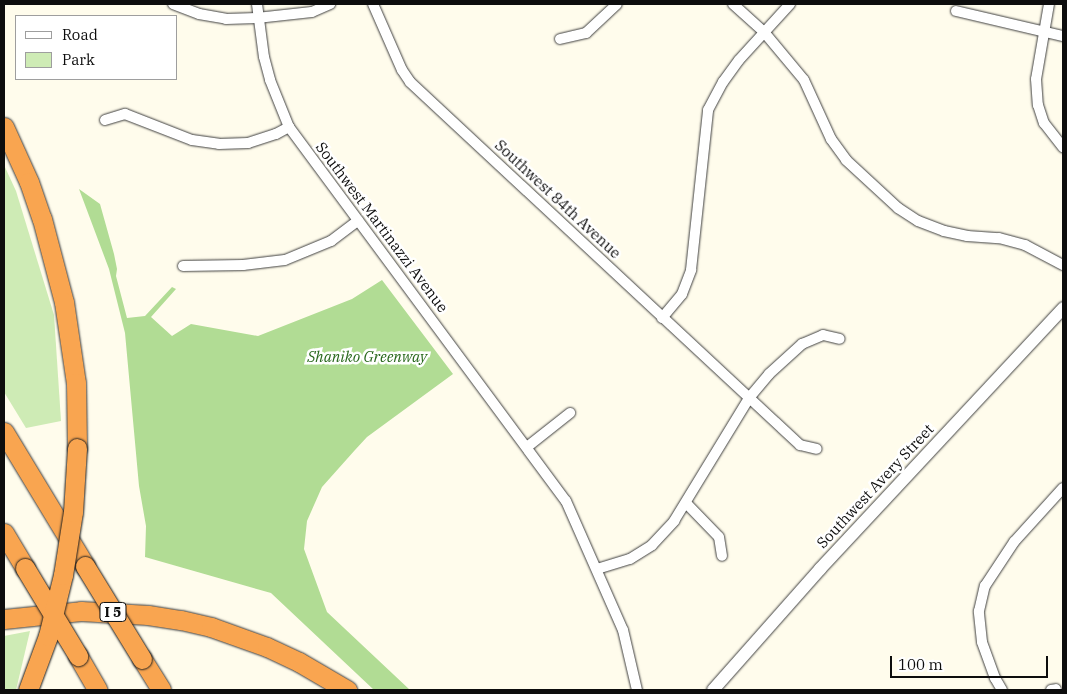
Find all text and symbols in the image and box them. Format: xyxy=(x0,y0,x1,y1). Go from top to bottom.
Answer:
legend xyxy=(15,15,178,80)
text: Road xyxy=(62,25,98,44)
text: Park xyxy=(62,50,95,69)
street label: Southwest 84th Avenue xyxy=(491,136,625,262)
street label: Southwest Martinazzi Avenue xyxy=(312,138,452,316)
park label: Shaniko Greenway xyxy=(307,348,427,366)
street label: Southwest Avery Street xyxy=(813,420,937,552)
road number: I 5 xyxy=(99,600,127,624)
scale bar xyxy=(892,646,1050,678)
text: 100 m xyxy=(898,655,943,674)

